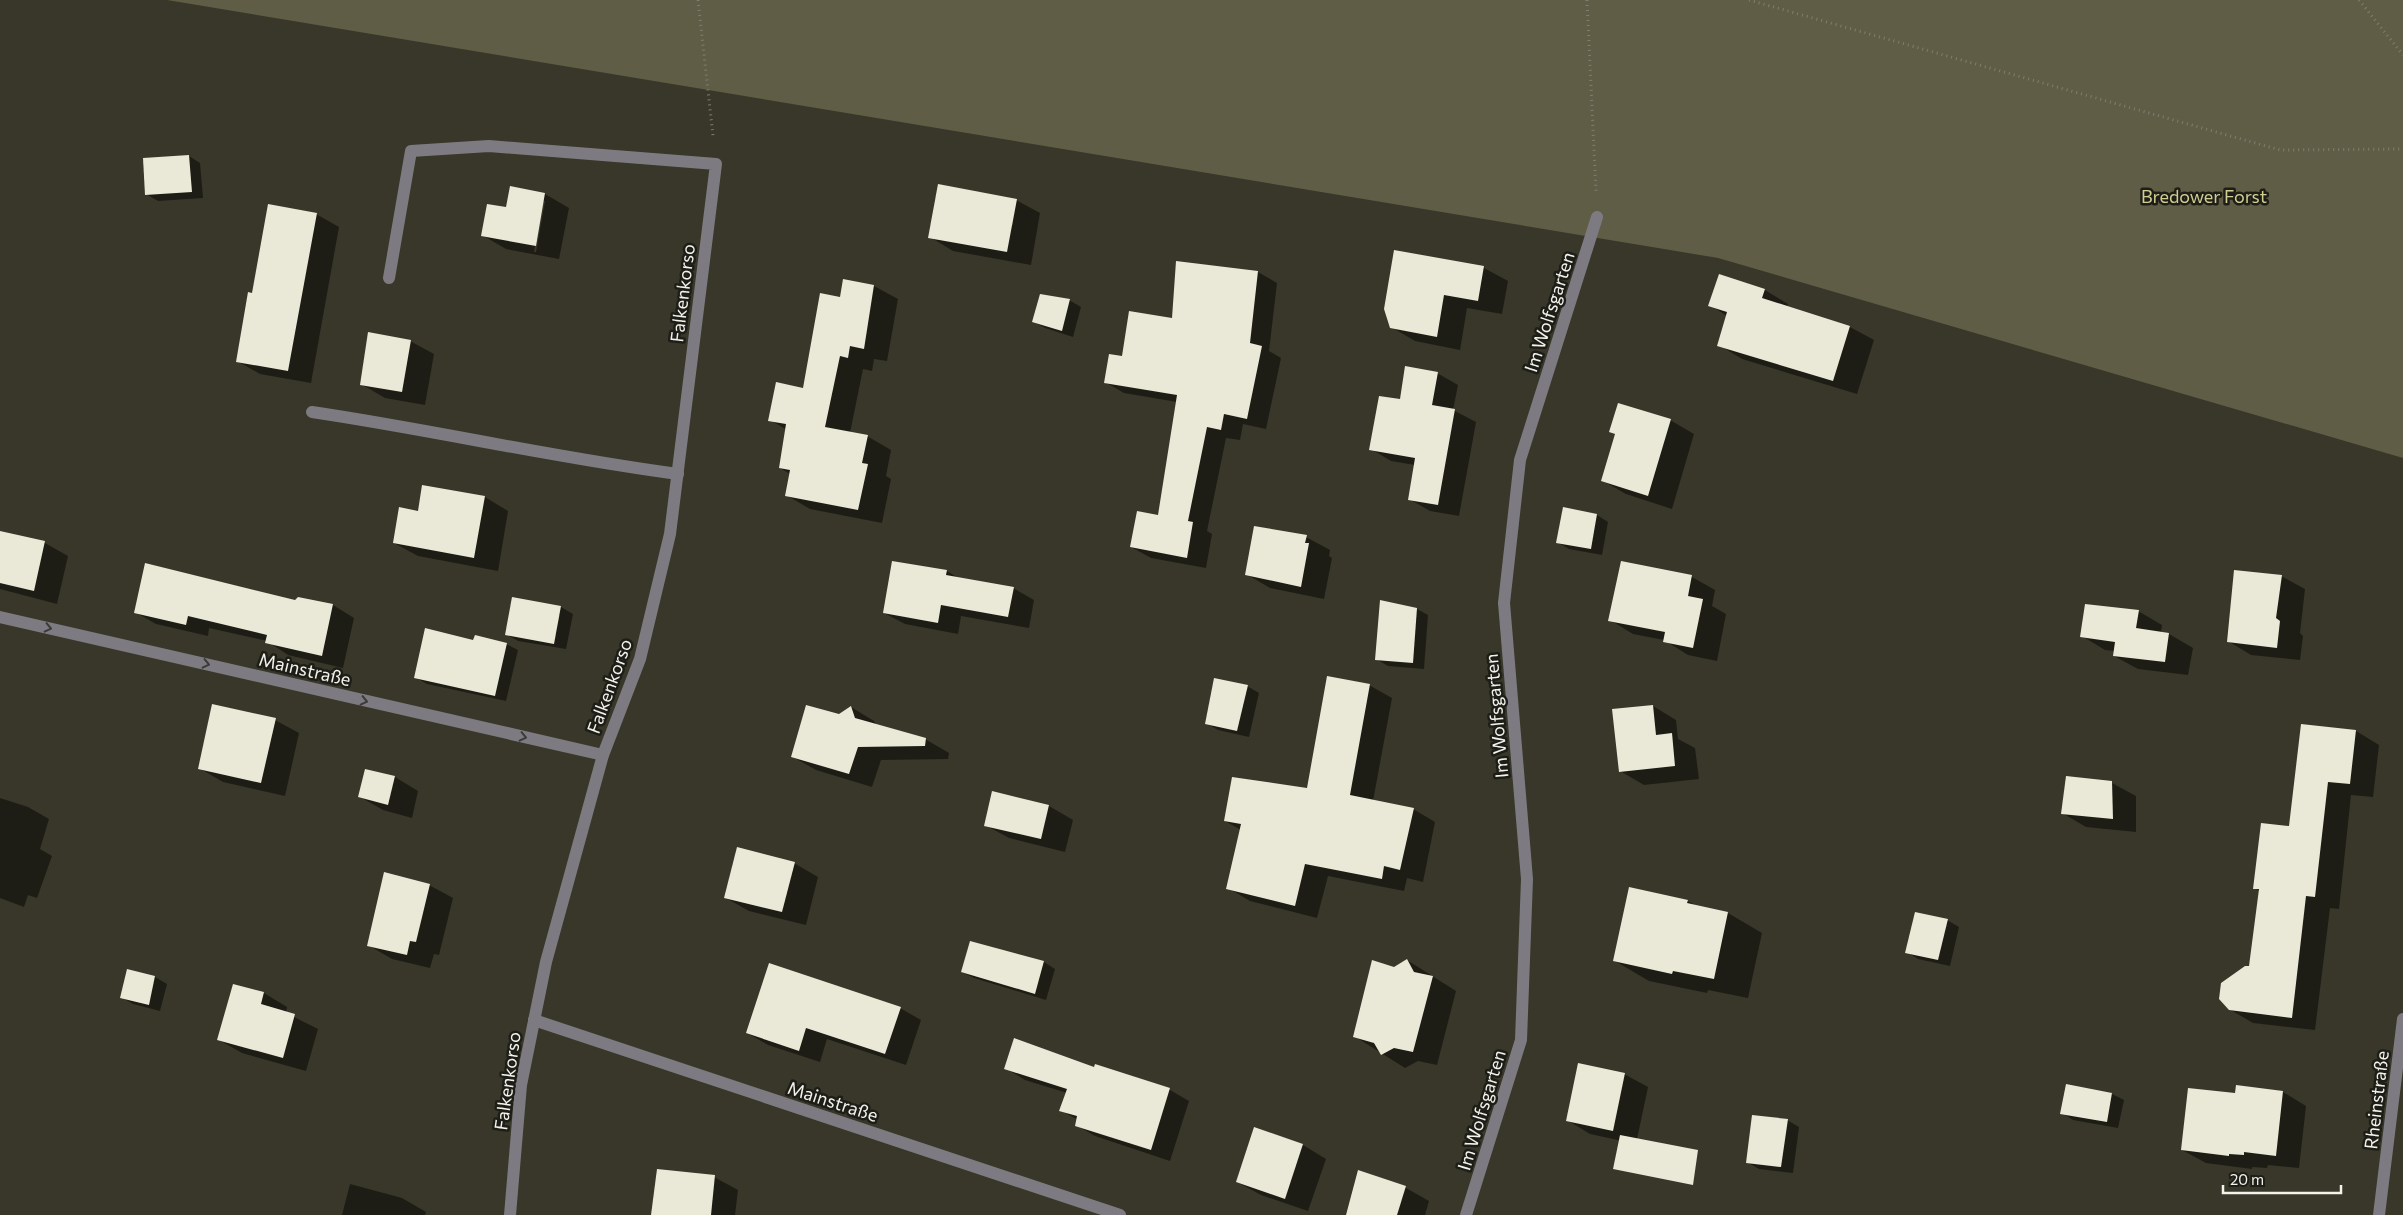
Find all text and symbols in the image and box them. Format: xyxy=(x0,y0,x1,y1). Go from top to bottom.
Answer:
park label: Bredower Forst xyxy=(2141,185,2267,207)
street label: Falkenkorso xyxy=(665,243,699,343)
street label: Im Wolfsgarten xyxy=(1519,249,1579,375)
one-way arrow xyxy=(43,622,52,633)
street label: Falkenkorso xyxy=(582,636,636,736)
street label: Mainstraße xyxy=(257,648,353,690)
street label: Im Wolfsgarten xyxy=(1480,653,1512,779)
one-way arrow xyxy=(201,658,210,669)
one-way arrow xyxy=(360,695,369,705)
one-way arrow xyxy=(518,731,527,742)
street label: Falkenkorso xyxy=(489,1030,525,1132)
street label: Im Wolfsgarten xyxy=(1452,1047,1510,1173)
street label: Rheinstraße xyxy=(2359,1049,2393,1151)
street label: Mainstraße xyxy=(785,1076,881,1126)
scale bar xyxy=(2223,1162,2340,1194)
text: 20 m xyxy=(2230,1170,2264,1188)

